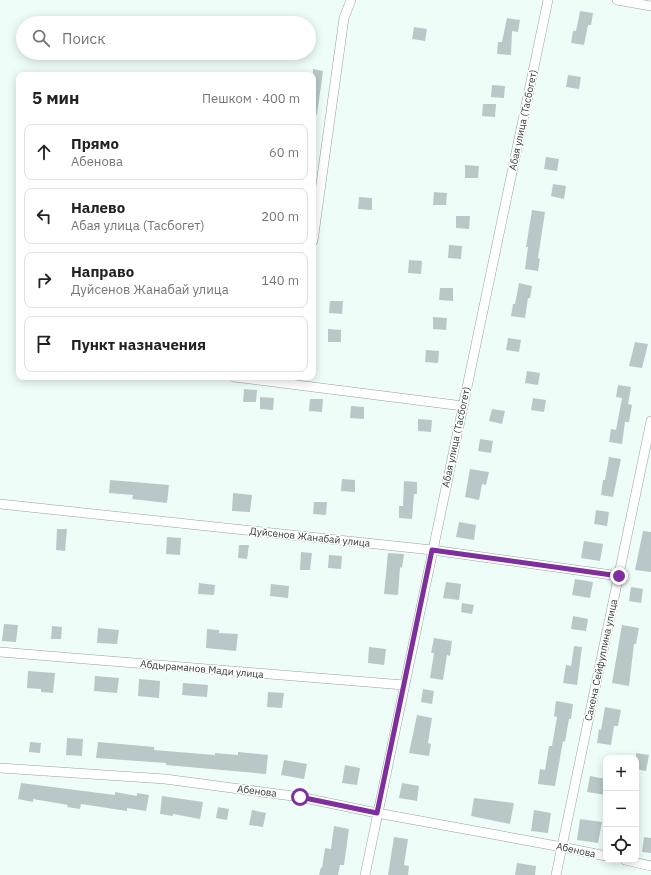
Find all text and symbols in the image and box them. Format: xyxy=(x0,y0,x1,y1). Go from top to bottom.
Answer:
search box xyxy=(16,16,316,60)
icon: search xyxy=(30,27,52,49)
text: Поиск xyxy=(62,29,105,48)
street label: Абая улица (Тасбогет) xyxy=(506,68,540,172)
text: 5 мин xyxy=(32,87,79,109)
text: Пешком · 400 m xyxy=(202,90,300,107)
text: Прямо xyxy=(71,134,119,153)
icon: ahead xyxy=(33,141,55,163)
text: 60 m xyxy=(269,144,299,161)
text: Абенова xyxy=(71,153,123,170)
text: Налево xyxy=(71,198,125,217)
icon: left xyxy=(33,205,55,227)
text: 200 m xyxy=(261,208,299,225)
text: Абая улица (Тасбогет) xyxy=(71,217,205,234)
text: Направо xyxy=(71,262,134,281)
icon: right xyxy=(33,269,55,291)
text: 140 m xyxy=(261,272,299,289)
text: Дуйсенов Жанабай улица xyxy=(71,281,229,298)
icon: arrive xyxy=(33,333,55,355)
text: Пункт назначения xyxy=(71,335,206,354)
street label: Абая улица (Тасбогет) xyxy=(439,385,473,489)
street label: Дуйсенов Жанабай улица xyxy=(249,524,372,550)
route end xyxy=(610,567,628,585)
street label: Сакена Сейфуллина улица xyxy=(582,597,620,722)
street label: Абдыраманов Мади улица xyxy=(140,657,265,681)
map controls xyxy=(603,755,639,863)
button: + xyxy=(603,755,639,791)
street label: Абенова xyxy=(236,782,278,800)
route start xyxy=(291,788,309,806)
button: − xyxy=(603,791,639,827)
button: locate xyxy=(603,827,639,863)
street label: Абенова xyxy=(555,839,597,861)

